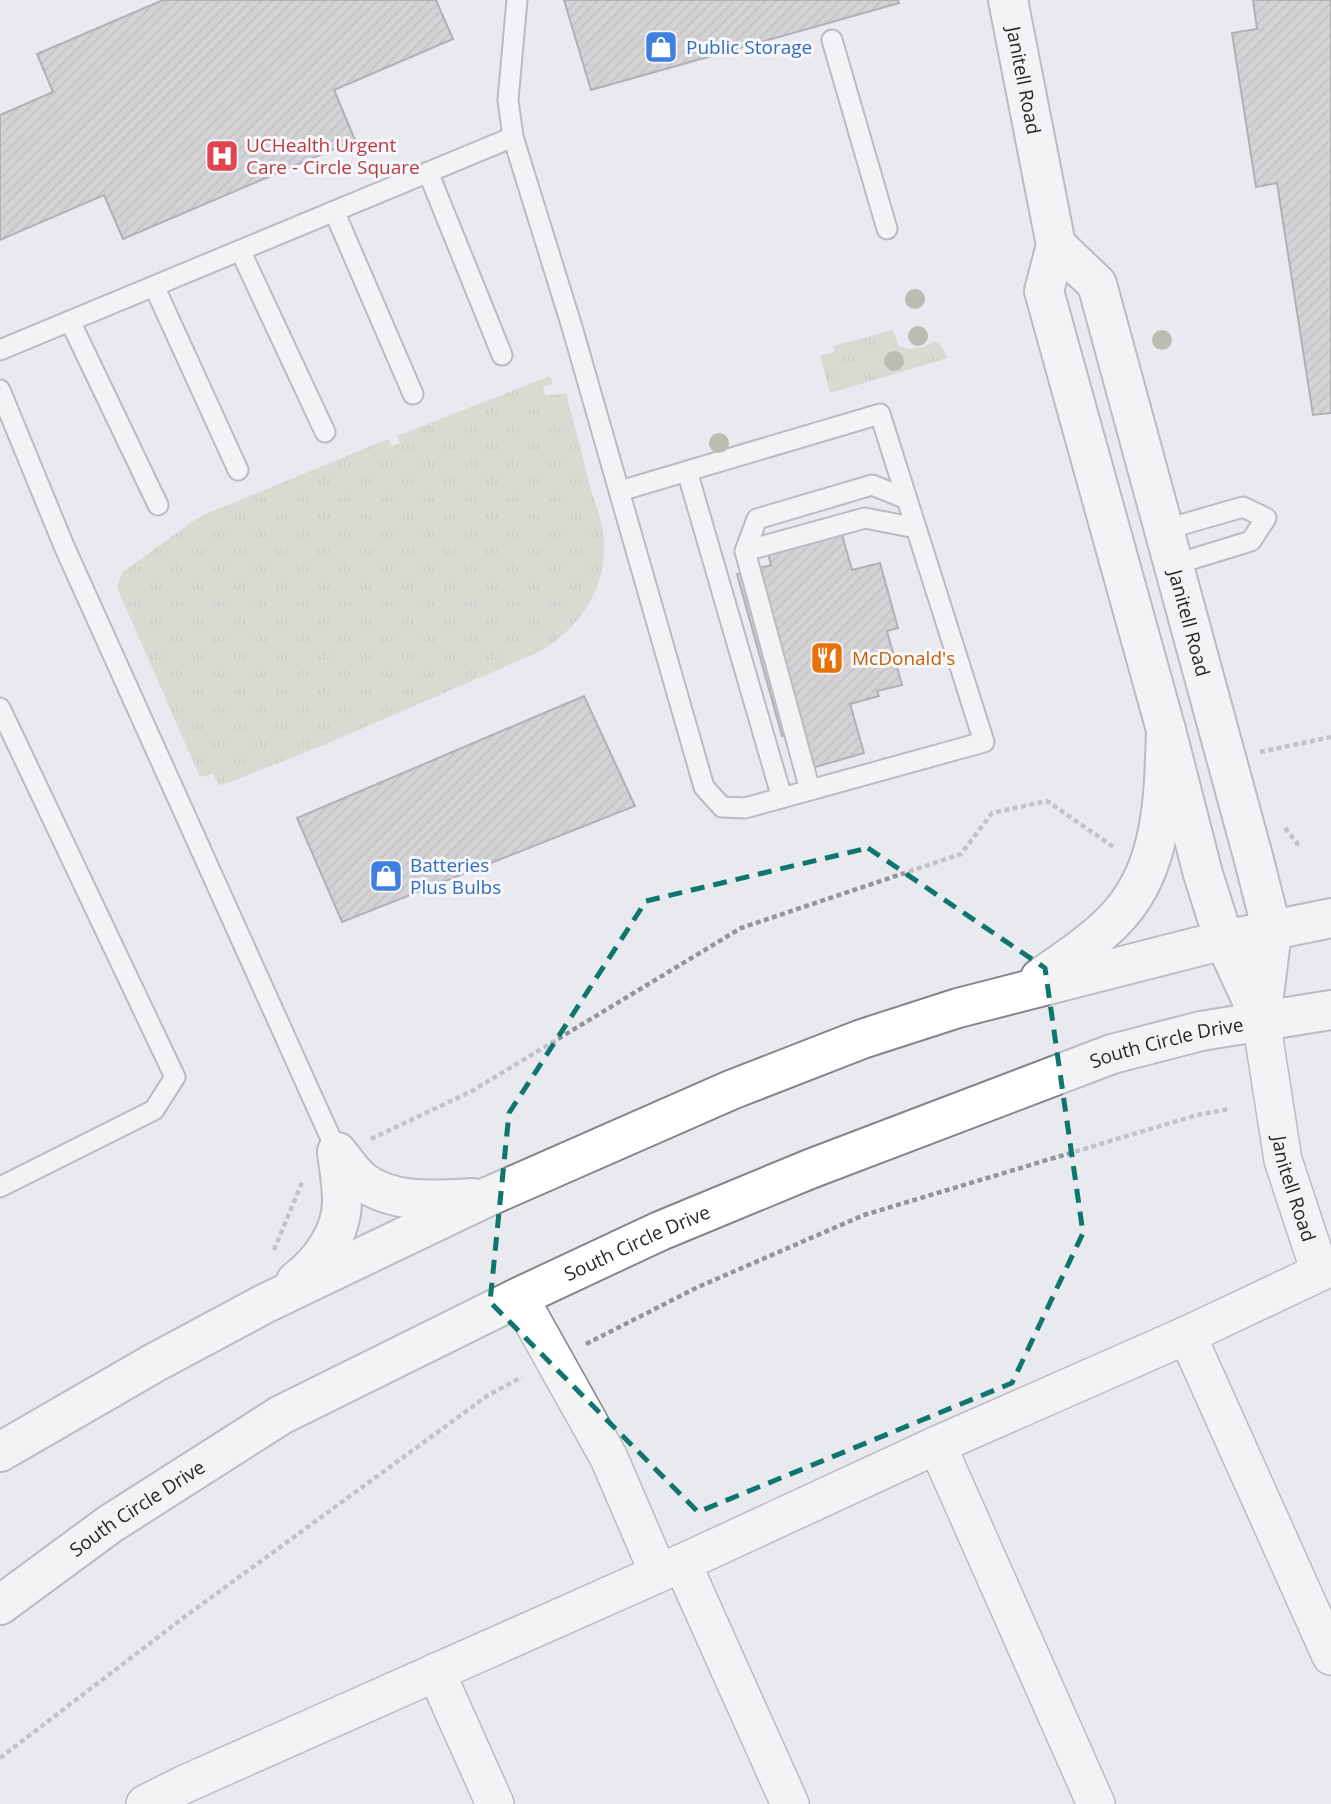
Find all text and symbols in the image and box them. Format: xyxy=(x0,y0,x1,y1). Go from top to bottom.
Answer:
street label: Janitell Road xyxy=(1000,22,1047,137)
shop icon: Public Storage xyxy=(642,28,680,66)
place label: Public Storage xyxy=(686,34,812,60)
place label: UCHealth Urgent Care - Circle Square xyxy=(246,132,420,180)
hospital icon: UCHealth Urgent Care - Circle Square xyxy=(203,137,241,175)
street label: Janitell Road xyxy=(1162,565,1216,679)
restaurant icon: McDonald's xyxy=(808,639,846,677)
place label: McDonald's xyxy=(852,645,955,671)
place label: Batteries Plus Bulbs xyxy=(410,852,501,900)
shop icon: Batteries Plus Bulbs xyxy=(367,857,405,895)
street label: South Circle Drive xyxy=(1086,1011,1245,1074)
street label: Janitell Road xyxy=(1266,1132,1322,1245)
street label: South Circle Drive xyxy=(560,1199,714,1287)
street label: South Circle Drive xyxy=(64,1454,210,1563)

